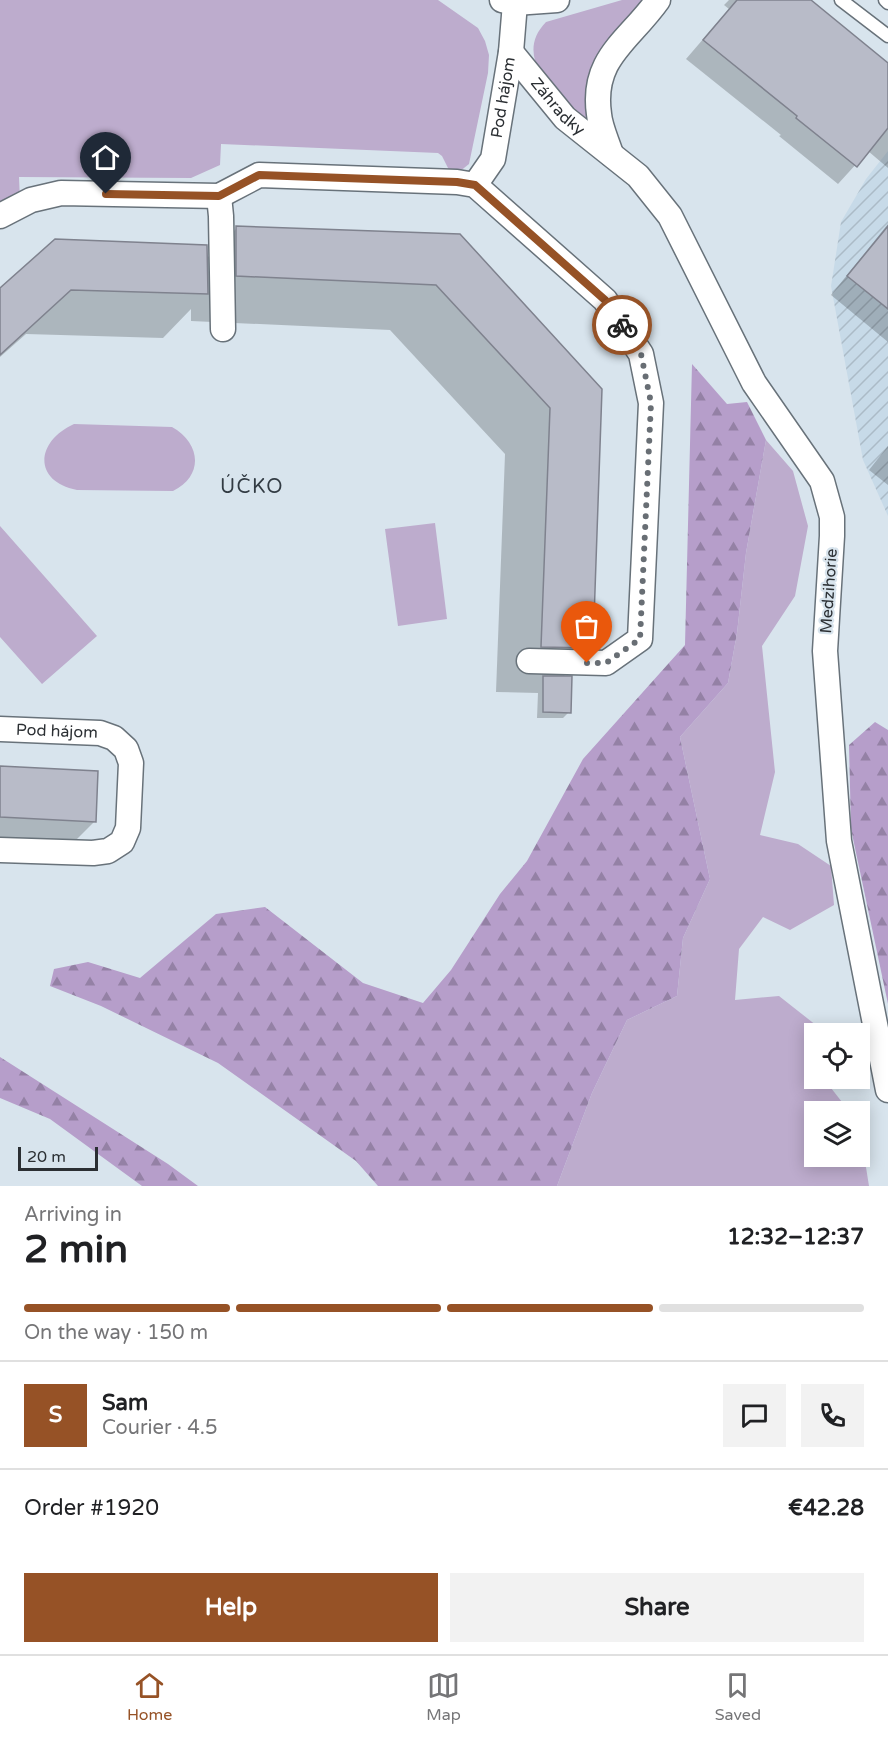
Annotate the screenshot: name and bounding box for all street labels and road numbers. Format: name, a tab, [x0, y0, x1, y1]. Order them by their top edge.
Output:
street label: Pod hájom	[487, 55, 520, 139]
street label: Záhradky	[526, 74, 589, 140]
street label: Medzihorie	[816, 548, 842, 634]
street label: Pod hájom	[16, 720, 98, 743]

